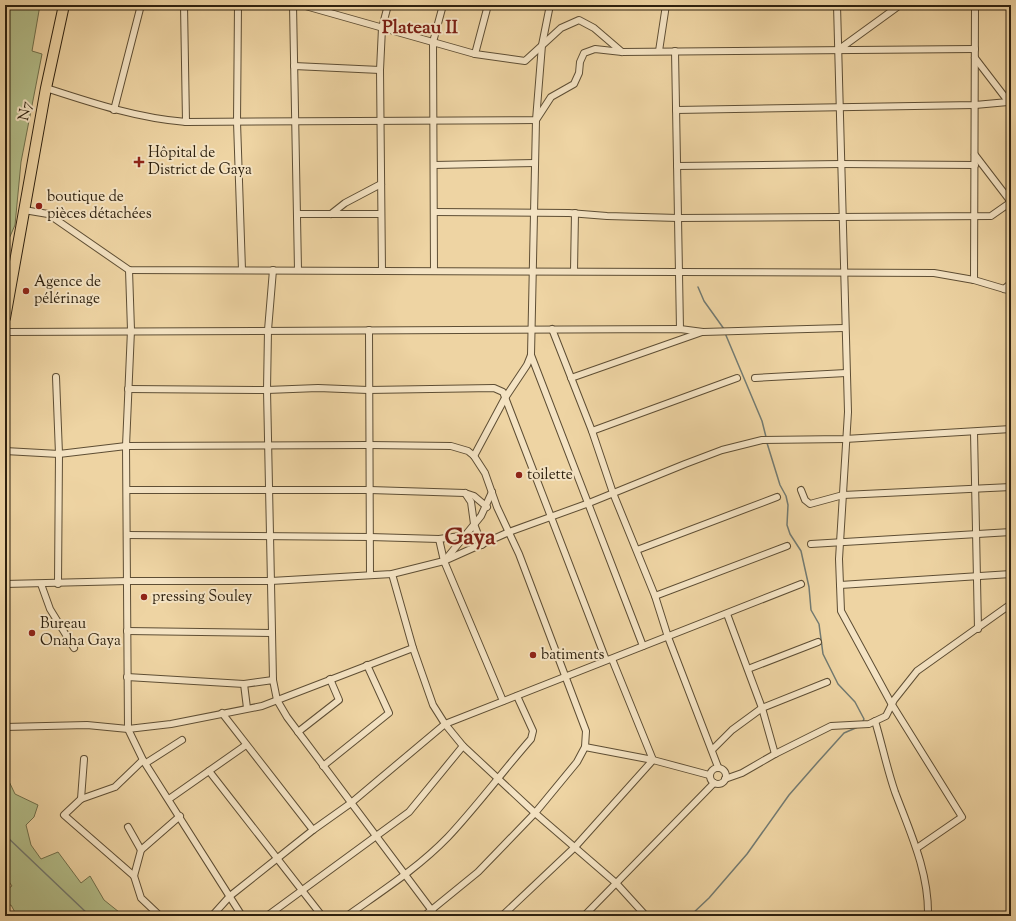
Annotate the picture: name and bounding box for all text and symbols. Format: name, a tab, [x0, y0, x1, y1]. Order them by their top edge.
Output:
district label: Plateau II	[382, 15, 459, 42]
street label: N7	[14, 99, 38, 122]
place label: Hôpital de District de Gaya	[148, 143, 252, 181]
marker: Hôpital de District de Gaya	[133, 156, 145, 168]
place label: boutique de pièces détachées	[47, 187, 152, 225]
marker: boutique de pièces détachées	[34, 201, 44, 211]
place label: Agence de pélérinage	[34, 272, 101, 310]
marker: Agence de pélérinage	[21, 286, 31, 296]
place label: toilette	[527, 465, 573, 486]
marker: toilette	[514, 470, 524, 480]
district label: Gaya	[444, 522, 496, 555]
place label: pressing Souley	[152, 587, 253, 608]
marker: pressing Souley	[139, 592, 149, 602]
place label: Bureau Onaha Gaya	[40, 614, 121, 652]
marker: Bureau Onaha Gaya	[27, 628, 37, 638]
place label: batiments	[541, 645, 604, 666]
marker: batiments	[528, 650, 538, 660]

